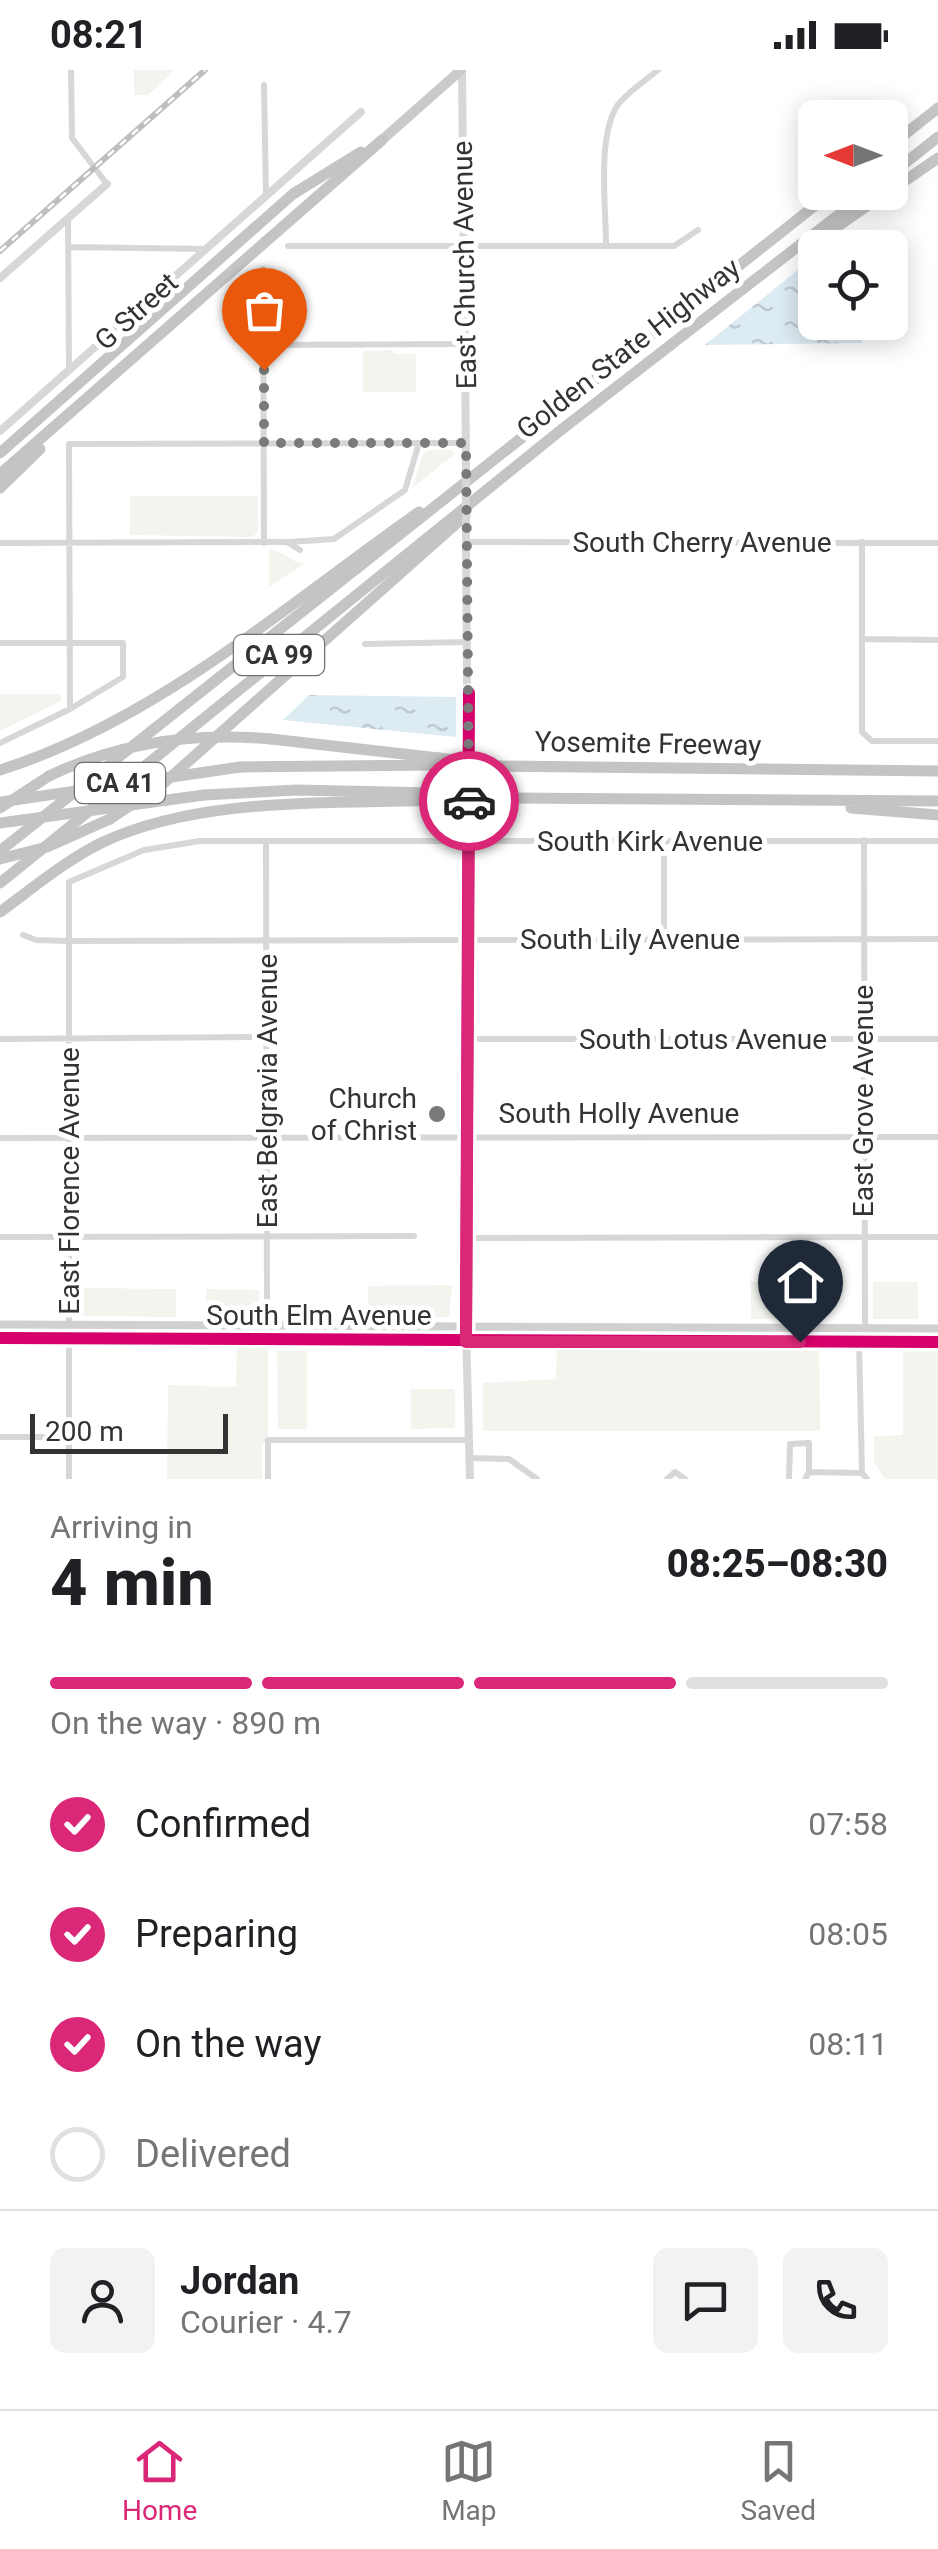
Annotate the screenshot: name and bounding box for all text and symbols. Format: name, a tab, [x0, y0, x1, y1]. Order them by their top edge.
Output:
text: 08:21	[50, 13, 148, 57]
north arrow	[798, 100, 908, 210]
map controls	[798, 100, 908, 340]
street label: East Church Avenue	[446, 140, 483, 390]
button: locate	[798, 230, 908, 340]
street label: Golden State Highway	[510, 251, 746, 446]
street label: G Street	[88, 266, 184, 357]
pin	[222, 268, 307, 371]
icon: bag	[237, 283, 292, 338]
street label: South Cherry Avenue	[572, 526, 832, 559]
road number: CA 99	[234, 635, 324, 675]
street label: Yosemite Freeway	[534, 725, 762, 762]
courier	[419, 751, 519, 851]
road number: CA 41	[75, 763, 165, 803]
icon: car	[442, 774, 497, 829]
street label: South Kirk Avenue	[537, 825, 763, 858]
street label: South Lily Avenue	[520, 923, 740, 956]
street label: East Belgravia Avenue	[251, 954, 284, 1228]
street label: East Grove Avenue	[847, 985, 880, 1217]
street label: South Lotus Avenue	[579, 1023, 827, 1056]
street label: East Florence Avenue	[53, 1047, 86, 1315]
place label: Church of Christ	[311, 1082, 417, 1147]
street label: South Holly Avenue	[499, 1097, 739, 1130]
marker: Church of Christ	[426, 1103, 448, 1125]
pin	[758, 1240, 843, 1343]
icon: home	[773, 1255, 828, 1310]
street label: South Elm Avenue	[206, 1299, 432, 1332]
scale bar	[30, 1409, 228, 1454]
text: 200 m	[45, 1415, 124, 1448]
text: Arriving in	[50, 1508, 193, 1546]
text: 08:25–08:30	[667, 1542, 888, 1586]
text: 4 min	[50, 1545, 214, 1621]
text: On the way · 890 m	[50, 1704, 321, 1742]
icon: check	[50, 1797, 105, 1852]
text: Confirmed	[135, 1802, 311, 1846]
text: 07:58	[808, 1805, 888, 1843]
icon: check	[50, 1907, 105, 1962]
text: Preparing	[135, 1912, 298, 1956]
text: 08:05	[808, 1915, 888, 1953]
icon: check	[50, 2017, 105, 2072]
text: On the way	[135, 2022, 321, 2066]
text: 08:11	[808, 2025, 888, 2063]
text: Delivered	[135, 2132, 291, 2176]
button: person	[50, 2248, 155, 2353]
button: chat	[653, 2248, 758, 2353]
button: phone	[783, 2248, 888, 2353]
text: Jordan	[180, 2259, 299, 2303]
text: Courier · 4.7	[180, 2303, 352, 2341]
tab: Home	[122, 2434, 197, 2527]
tab: Map	[441, 2434, 497, 2527]
tab: Saved	[740, 2434, 816, 2527]

